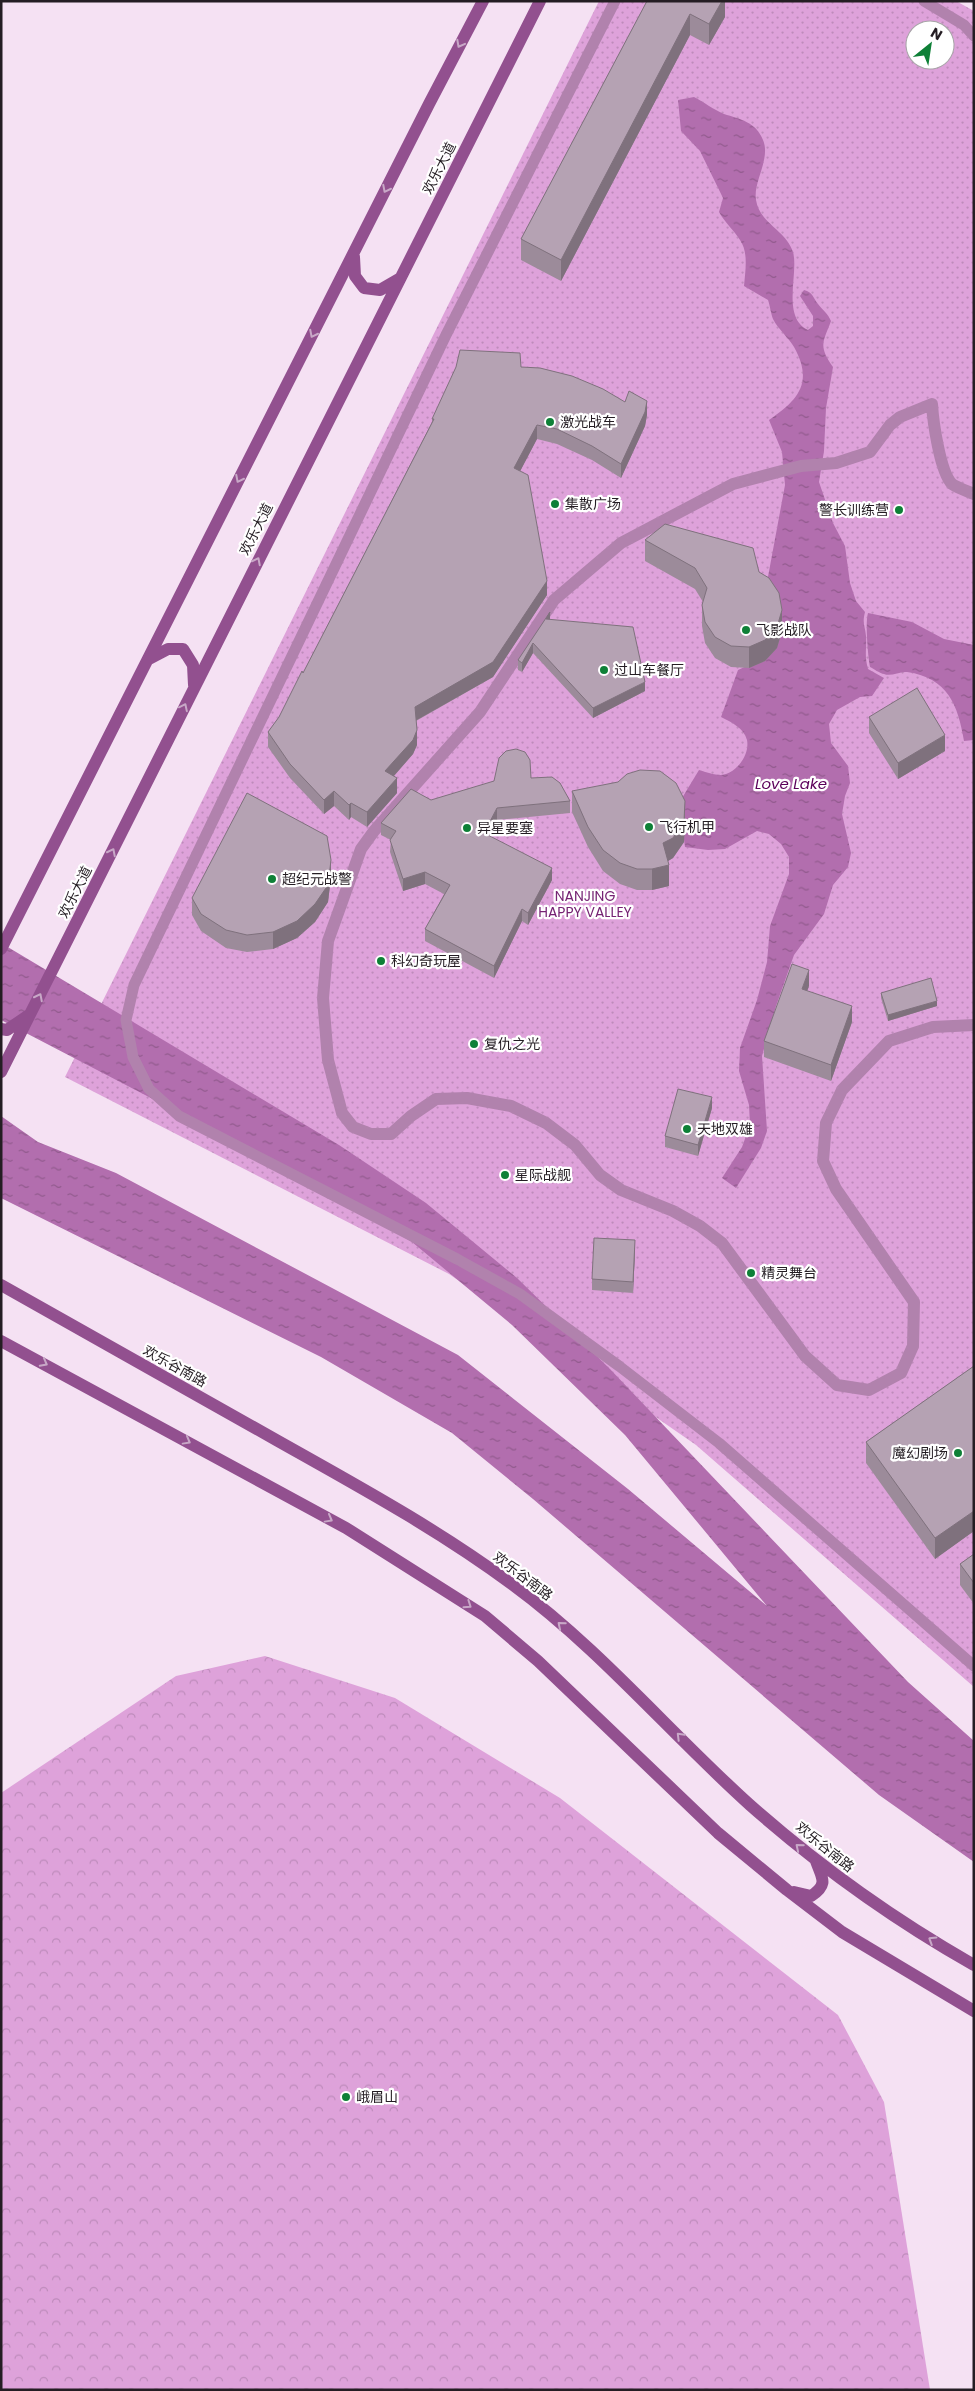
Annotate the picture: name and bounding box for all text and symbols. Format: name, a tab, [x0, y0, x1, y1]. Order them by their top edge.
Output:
north arrow	[905, 20, 955, 70]
text: N	[927, 22, 946, 45]
one-way arrow	[456, 39, 466, 48]
street label: 欢乐大道	[417, 139, 461, 197]
one-way arrow	[382, 184, 392, 193]
one-way arrow	[309, 329, 319, 338]
place label: 激光战车	[560, 412, 616, 432]
marker: 激光战车	[544, 416, 556, 428]
one-way arrow	[235, 473, 245, 482]
place label: 集散广场	[565, 494, 621, 514]
marker: 集散广场	[549, 498, 561, 510]
street label: 欢乐大道	[234, 500, 278, 558]
place label: 警长训练营	[819, 500, 889, 520]
marker: 警长训练营	[893, 504, 905, 516]
one-way arrow	[251, 558, 261, 567]
place label: 飞影战队	[756, 620, 812, 640]
marker: 飞影战队	[740, 624, 752, 636]
place label: 过山车餐厅	[614, 660, 684, 680]
marker: 过山车餐厅	[598, 664, 610, 676]
one-way arrow	[178, 703, 188, 712]
water label: Love Lake	[755, 773, 827, 794]
place label: 飞行机甲	[659, 817, 715, 837]
place label: 异星要塞	[477, 818, 533, 838]
marker: 飞行机甲	[643, 821, 655, 833]
marker: 异星要塞	[461, 822, 473, 834]
one-way arrow	[106, 848, 116, 857]
street label: 欢乐大道	[53, 863, 97, 921]
place label: 超纪元战警	[282, 869, 352, 889]
marker: 超纪元战警	[266, 873, 278, 885]
park label: NANJING HAPPY VALLEY	[538, 886, 632, 922]
place label: 科幻奇玩屋	[391, 951, 461, 971]
marker: 科幻奇玩屋	[375, 955, 387, 967]
one-way arrow	[33, 994, 43, 1003]
place label: 复仇之光	[484, 1034, 540, 1054]
marker: 复仇之光	[468, 1038, 480, 1050]
place label: 天地双雄	[697, 1119, 753, 1139]
marker: 天地双雄	[681, 1123, 693, 1135]
place label: 星际战舰	[515, 1165, 571, 1185]
marker: 星际战舰	[499, 1169, 511, 1181]
place label: 精灵舞台	[761, 1263, 817, 1283]
marker: 精灵舞台	[745, 1267, 757, 1279]
street label: 欢乐谷南路	[140, 1340, 210, 1392]
one-way arrow	[39, 1357, 48, 1367]
one-way arrow	[182, 1435, 191, 1445]
place label: 魔幻剧场	[892, 1443, 948, 1463]
marker: 魔幻剧场	[952, 1447, 964, 1459]
one-way arrow	[324, 1513, 333, 1523]
street label: 欢乐谷南路	[489, 1547, 557, 1605]
one-way arrow	[462, 1598, 471, 1608]
one-way arrow	[558, 1622, 567, 1631]
one-way arrow	[677, 1733, 686, 1742]
street label: 欢乐谷南路	[792, 1817, 858, 1877]
one-way arrow	[796, 1843, 805, 1852]
one-way arrow	[928, 1937, 937, 1946]
place label: 峨眉山	[356, 2087, 398, 2107]
marker: 峨眉山	[340, 2091, 352, 2103]

